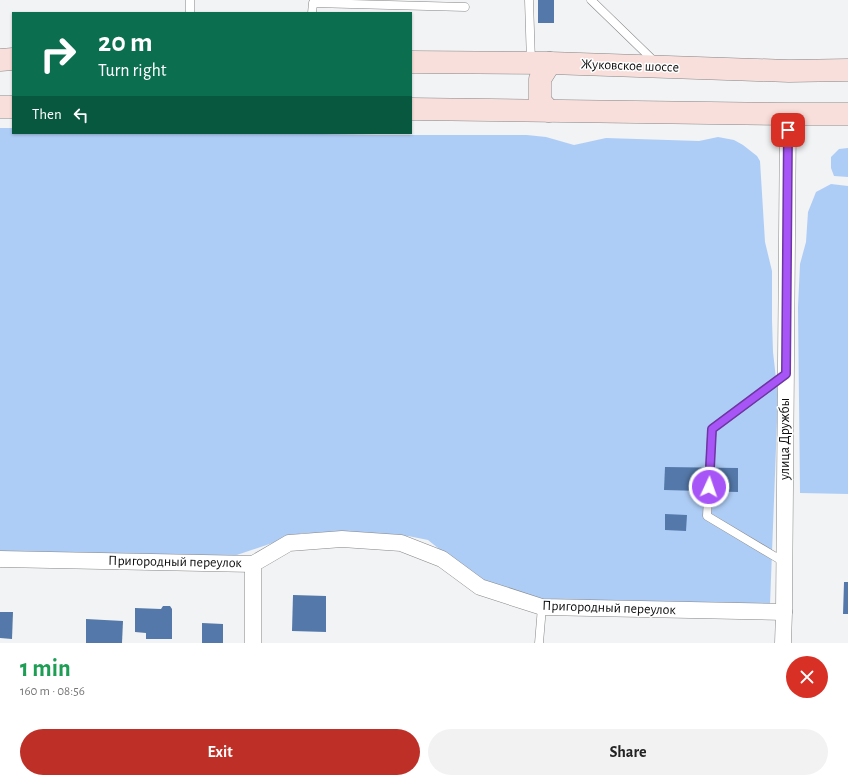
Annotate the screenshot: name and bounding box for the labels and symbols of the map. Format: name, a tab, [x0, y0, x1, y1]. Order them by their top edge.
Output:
street label: Жуковское шоссе	[581, 57, 679, 75]
pin	[771, 113, 805, 147]
street label: улица Дружбы	[778, 398, 792, 481]
position arrow	[688, 466, 730, 508]
street label: Пригородный переулок	[108, 554, 243, 570]
street label: Пригородный переулок	[542, 599, 677, 617]

